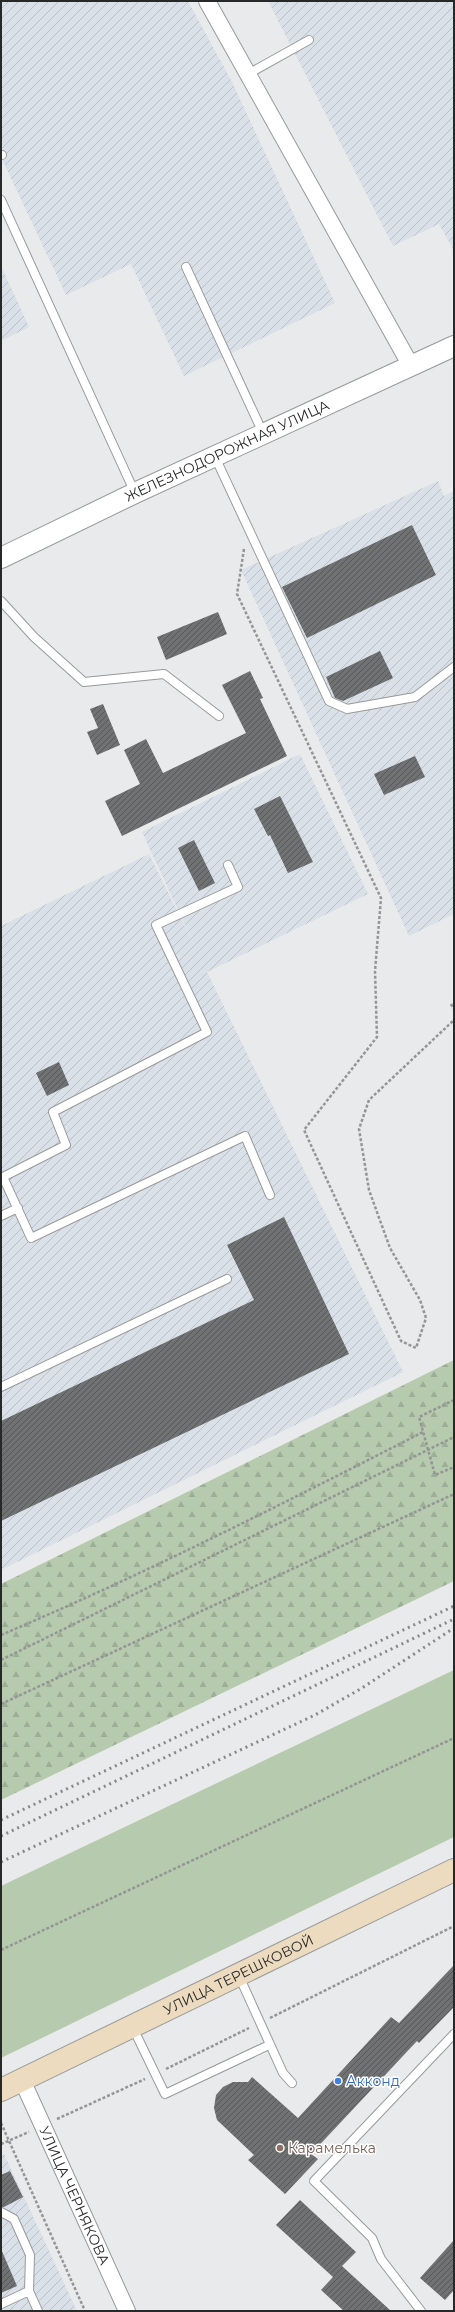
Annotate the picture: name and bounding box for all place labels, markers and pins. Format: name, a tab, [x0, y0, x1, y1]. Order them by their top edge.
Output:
place label: Акконд	[346, 2072, 400, 2090]
marker: Акконд	[333, 2076, 343, 2086]
place label: Карамелька	[288, 2139, 376, 2157]
marker: Карамелька	[275, 2143, 285, 2153]

